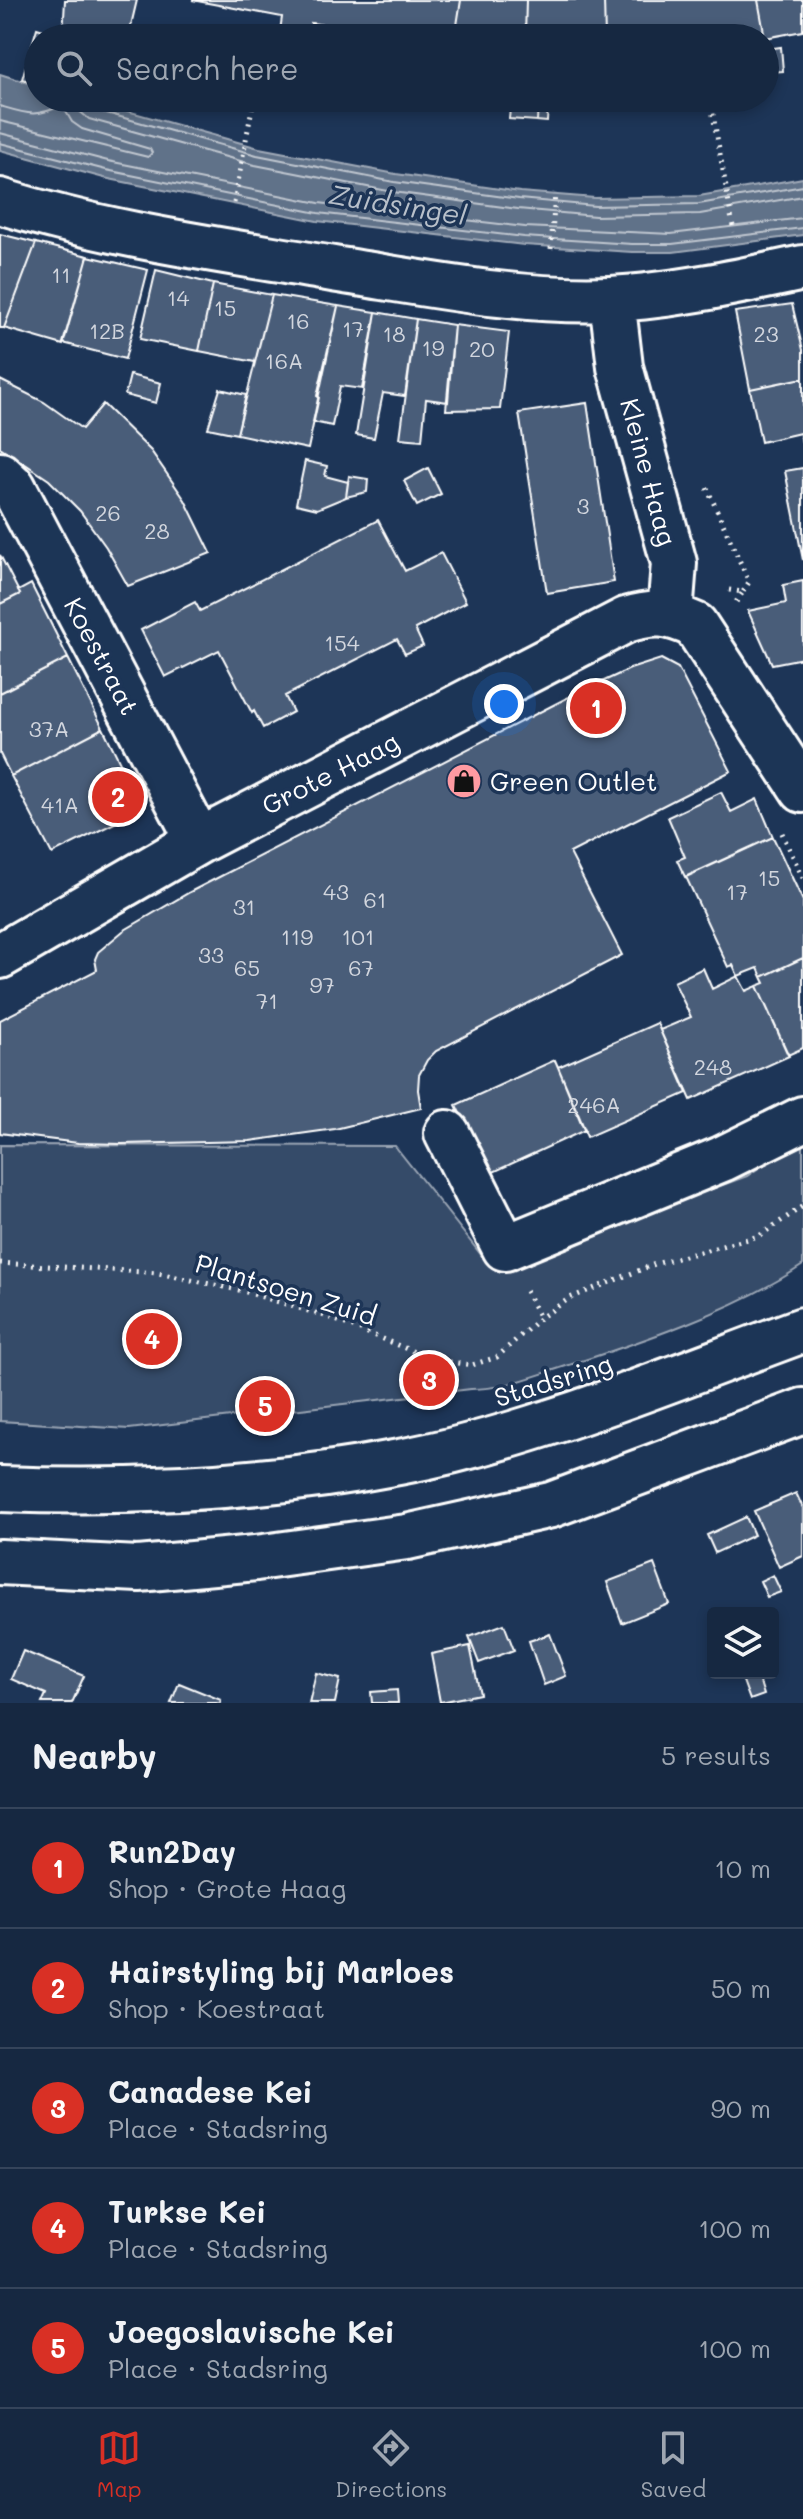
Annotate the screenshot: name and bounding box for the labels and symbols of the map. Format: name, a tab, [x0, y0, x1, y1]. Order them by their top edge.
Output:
water label: Zuidsingel	[327, 175, 469, 233]
house number: 11	[51, 260, 71, 289]
house number: 14	[167, 283, 189, 312]
house number: 15	[214, 293, 236, 322]
house number: 16	[286, 306, 310, 335]
house number: 17	[342, 314, 364, 343]
house number: 12B	[89, 316, 125, 345]
house number: 18	[382, 319, 406, 348]
house number: 23	[753, 319, 779, 348]
house number: 19	[422, 333, 444, 362]
house number: 20	[469, 334, 495, 363]
house number: 16A	[265, 346, 303, 375]
street label: Kleine Haag	[613, 395, 685, 549]
house number: 3	[577, 491, 590, 520]
house number: 26	[95, 498, 121, 527]
house number: 28	[144, 516, 170, 545]
street label: Koestraat	[57, 591, 147, 721]
house number: 154	[324, 628, 360, 657]
pin: 1	[570, 678, 622, 738]
your location	[484, 684, 524, 724]
house number: 37A	[29, 714, 69, 743]
street label: Grote Haag	[256, 724, 404, 822]
shop icon: Green Outlet	[445, 762, 483, 800]
place label: Green Outlet	[490, 764, 658, 798]
pin: 2	[92, 767, 144, 827]
house number: 41A	[41, 790, 79, 819]
house number: 15	[758, 863, 780, 892]
house number: 43	[323, 877, 349, 906]
house number: 17	[726, 877, 748, 906]
house number: 61	[363, 885, 387, 914]
house number: 31	[233, 892, 255, 921]
house number: 119	[281, 922, 313, 951]
house number: 101	[341, 922, 375, 951]
house number: 33	[198, 940, 224, 969]
house number: 65	[234, 953, 260, 982]
house number: 67	[348, 953, 374, 982]
house number: 97	[309, 970, 335, 999]
house number: 71	[256, 986, 278, 1015]
house number: 248	[694, 1052, 732, 1081]
house number: 246A	[567, 1090, 621, 1119]
street label: Plantsoen Zuid	[191, 1245, 381, 1333]
pin: 4	[126, 1309, 178, 1369]
street label: Stadsring	[490, 1346, 616, 1414]
pin: 3	[403, 1350, 455, 1410]
pin: 5	[239, 1376, 291, 1436]

